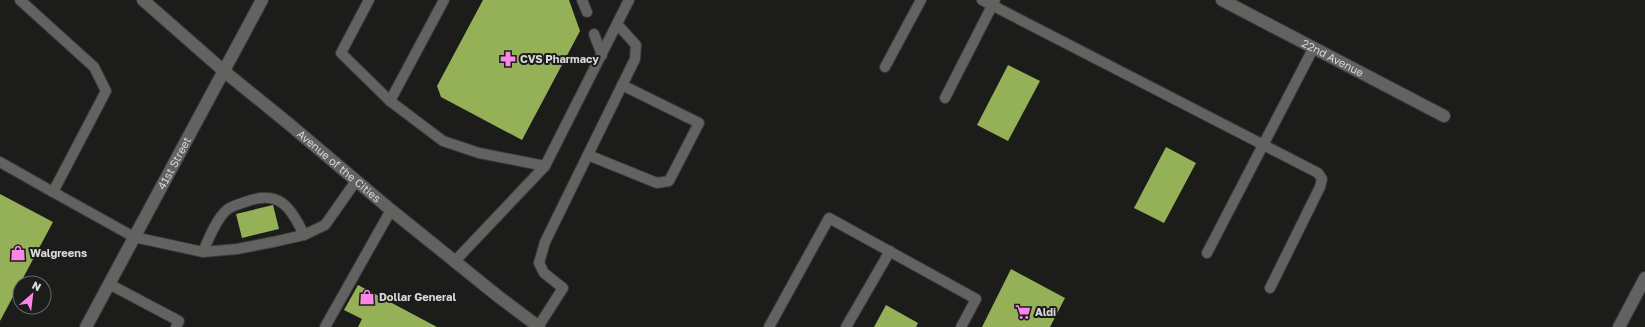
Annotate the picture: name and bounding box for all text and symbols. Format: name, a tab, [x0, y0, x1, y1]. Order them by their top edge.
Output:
street label: 22nd Avenue	[1300, 36, 1366, 79]
pharmacy icon: CVS Pharmacy	[499, 50, 517, 68]
place label: CVS Pharmacy	[520, 52, 599, 65]
street label: Avenue of the Cities	[295, 127, 384, 205]
street label: 41st Street	[154, 135, 193, 191]
shop icon: Walgreens	[9, 244, 27, 262]
place label: Walgreens	[30, 246, 87, 259]
north arrow	[12, 275, 52, 315]
text: N	[30, 278, 44, 293]
shop icon: Dollar General	[358, 288, 376, 306]
place label: Dollar General	[379, 290, 456, 303]
supermarket icon: Aldi	[1014, 303, 1032, 321]
place label: Aldi	[1035, 305, 1056, 318]

